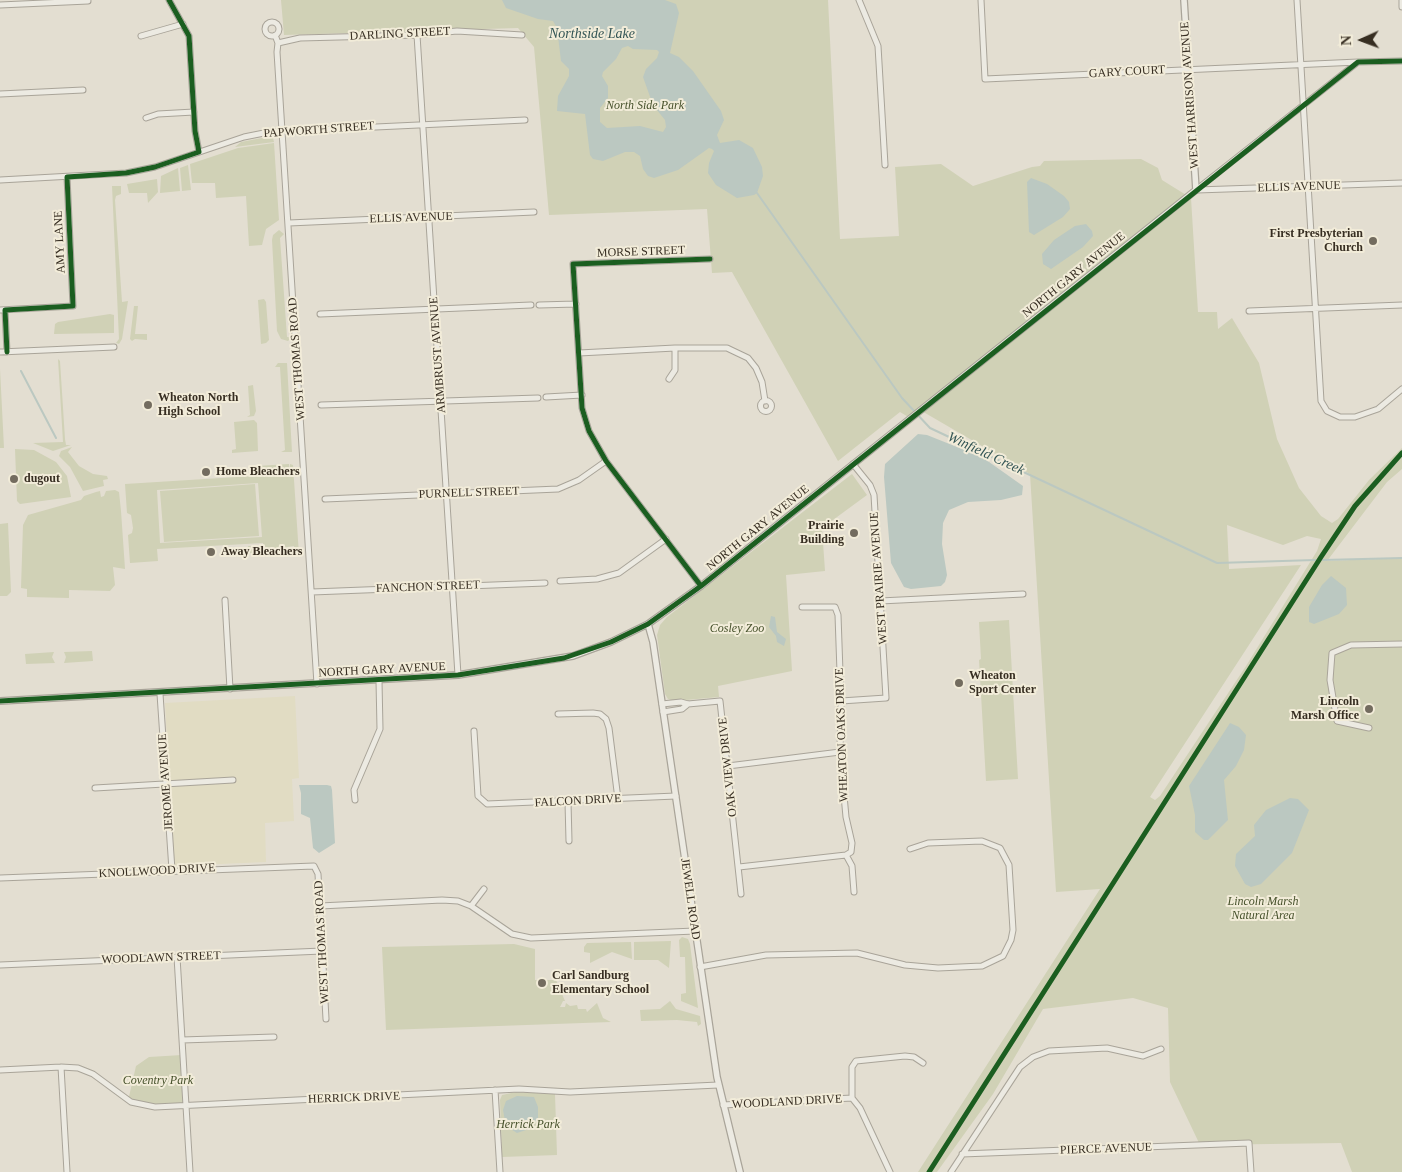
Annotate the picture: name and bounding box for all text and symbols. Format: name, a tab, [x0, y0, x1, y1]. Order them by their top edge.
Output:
north arrow	[1337, 15, 1387, 65]
street label: WEST HARRISON AVENUE	[1178, 21, 1202, 169]
street label: DARLING STREET	[349, 24, 451, 44]
water label: Northside Lake	[549, 26, 635, 42]
text: N	[1339, 35, 1354, 46]
street label: GARY COURT	[1089, 63, 1165, 81]
park label: North Side Park	[606, 99, 684, 113]
street label: PAPWORTH STREET	[263, 119, 375, 141]
street label: ELLIS AVENUE	[1257, 178, 1341, 196]
street label: ELLIS AVENUE	[369, 209, 453, 227]
street label: AMY LANE	[51, 210, 69, 274]
place label: First Presbyterian Church	[1270, 227, 1363, 255]
street label: NORTH GARY AVENUE	[1020, 229, 1128, 321]
marker: First Presbyterian Church	[1367, 235, 1379, 247]
street label: MORSE STREET	[597, 243, 685, 261]
street label: ARMBRUST AVENUE	[427, 296, 449, 414]
street label: WEST THOMAS ROAD	[286, 297, 308, 421]
place label: Wheaton North High School	[158, 391, 238, 419]
marker: Wheaton North High School	[142, 399, 154, 411]
water label: Winfield Creek	[945, 429, 1027, 479]
place label: Home Bleachers	[216, 465, 300, 479]
marker: Home Bleachers	[200, 466, 212, 478]
place label: dugout	[24, 472, 60, 486]
marker: dugout	[8, 473, 20, 485]
street label: NORTH GARY AVENUE	[704, 482, 812, 574]
street label: PURNELL STREET	[418, 484, 520, 502]
street label: WEST PRAIRIE AVENUE	[867, 511, 891, 645]
place label: Prairie Building	[800, 519, 844, 547]
marker: Prairie Building	[848, 527, 860, 539]
place label: Away Bleachers	[221, 545, 302, 559]
marker: Away Bleachers	[205, 546, 217, 558]
street label: FANCHON STREET	[376, 578, 480, 596]
park label: Cosley Zoo	[710, 622, 764, 636]
street label: NORTH GARY AVENUE	[318, 659, 446, 681]
street label: WHEATON OAKS DRIVE	[832, 668, 852, 802]
place label: Wheaton Sport Center	[969, 669, 1036, 697]
marker: Wheaton Sport Center	[953, 677, 965, 689]
place label: Lincoln Marsh Office	[1291, 695, 1359, 723]
marker: Lincoln Marsh Office	[1363, 703, 1375, 715]
street label: OAK VIEW DRIVE	[716, 717, 740, 817]
street label: JEROME AVENUE	[155, 733, 177, 831]
street label: FALCON DRIVE	[534, 792, 622, 810]
street label: JEWELL ROAD	[677, 857, 703, 941]
street label: KNOLLWOOD DRIVE	[98, 861, 216, 881]
street label: WEST THOMAS ROAD	[312, 880, 332, 1004]
park label: Lincoln Marsh Natural Area	[1227, 895, 1299, 923]
street label: WOODLAWN STREET	[101, 949, 221, 967]
place label: Carl Sandburg Elementary School	[552, 969, 649, 997]
marker: Carl Sandburg Elementary School	[536, 977, 548, 989]
park label: Coventry Park	[123, 1074, 193, 1088]
street label: HERRICK DRIVE	[308, 1089, 400, 1107]
street label: WOODLAND DRIVE	[732, 1092, 842, 1112]
park label: Herrick Park	[496, 1118, 560, 1132]
street label: PIERCE AVENUE	[1060, 1140, 1152, 1158]

